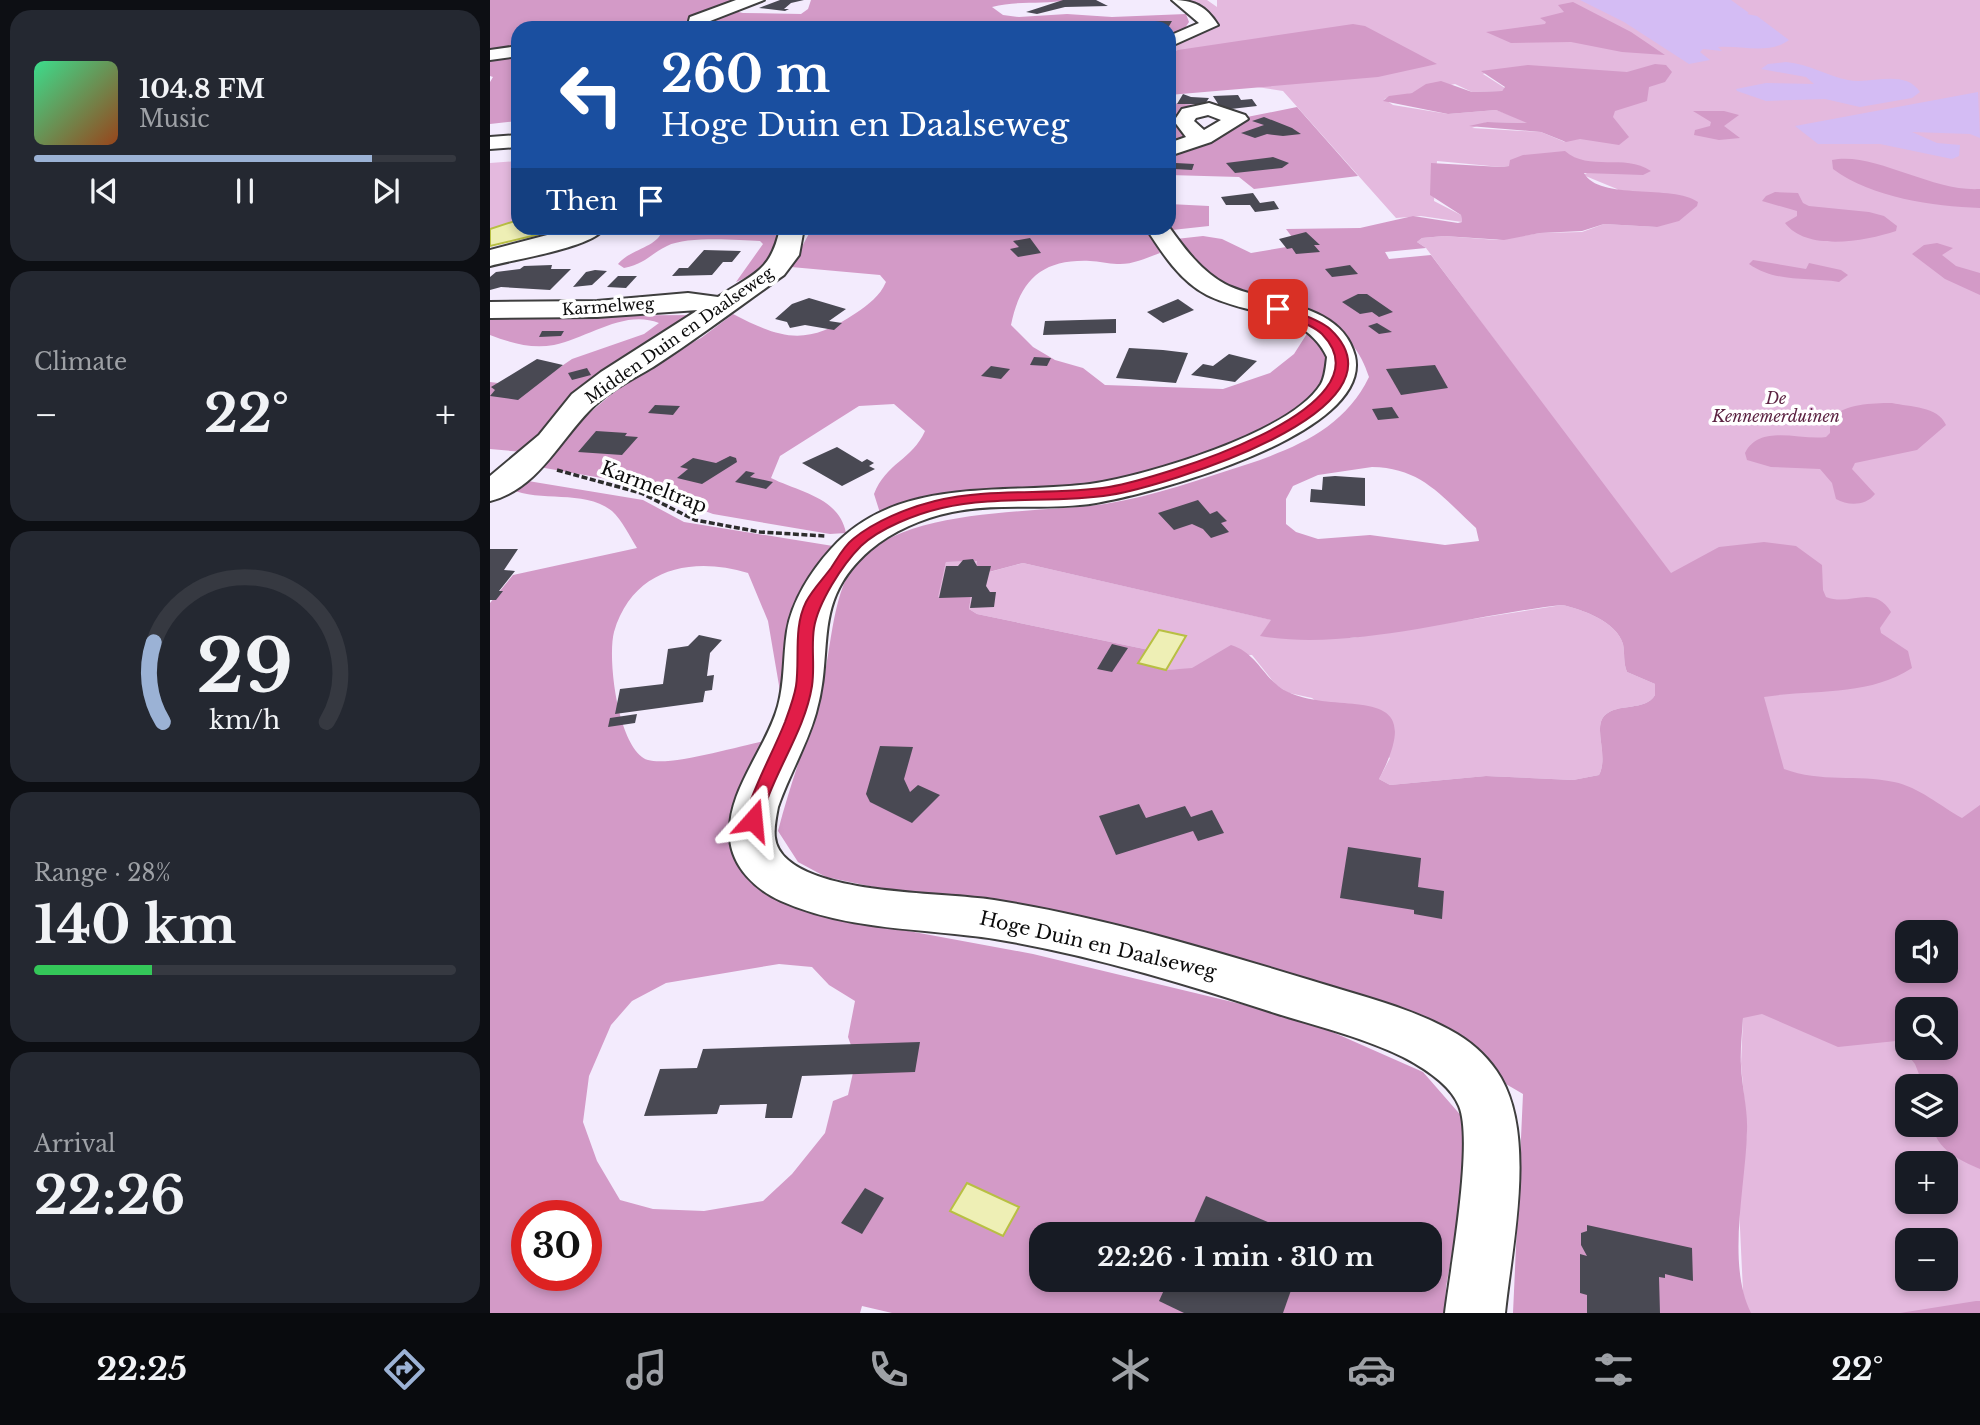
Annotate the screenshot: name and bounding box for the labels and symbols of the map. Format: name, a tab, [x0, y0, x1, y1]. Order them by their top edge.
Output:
street label: Midden Duin en Daalseweg	[581, 262, 777, 408]
pin	[1248, 279, 1308, 339]
street label: Karmelweg	[561, 293, 655, 319]
park label: De Kennemerduinen	[1711, 388, 1840, 426]
street label: Karmeltrap	[598, 456, 710, 518]
position arrow	[716, 783, 790, 857]
street label: Hoge Duin en Daalseweg	[977, 907, 1219, 984]
speed limit sign: 30	[511, 1200, 602, 1291]

